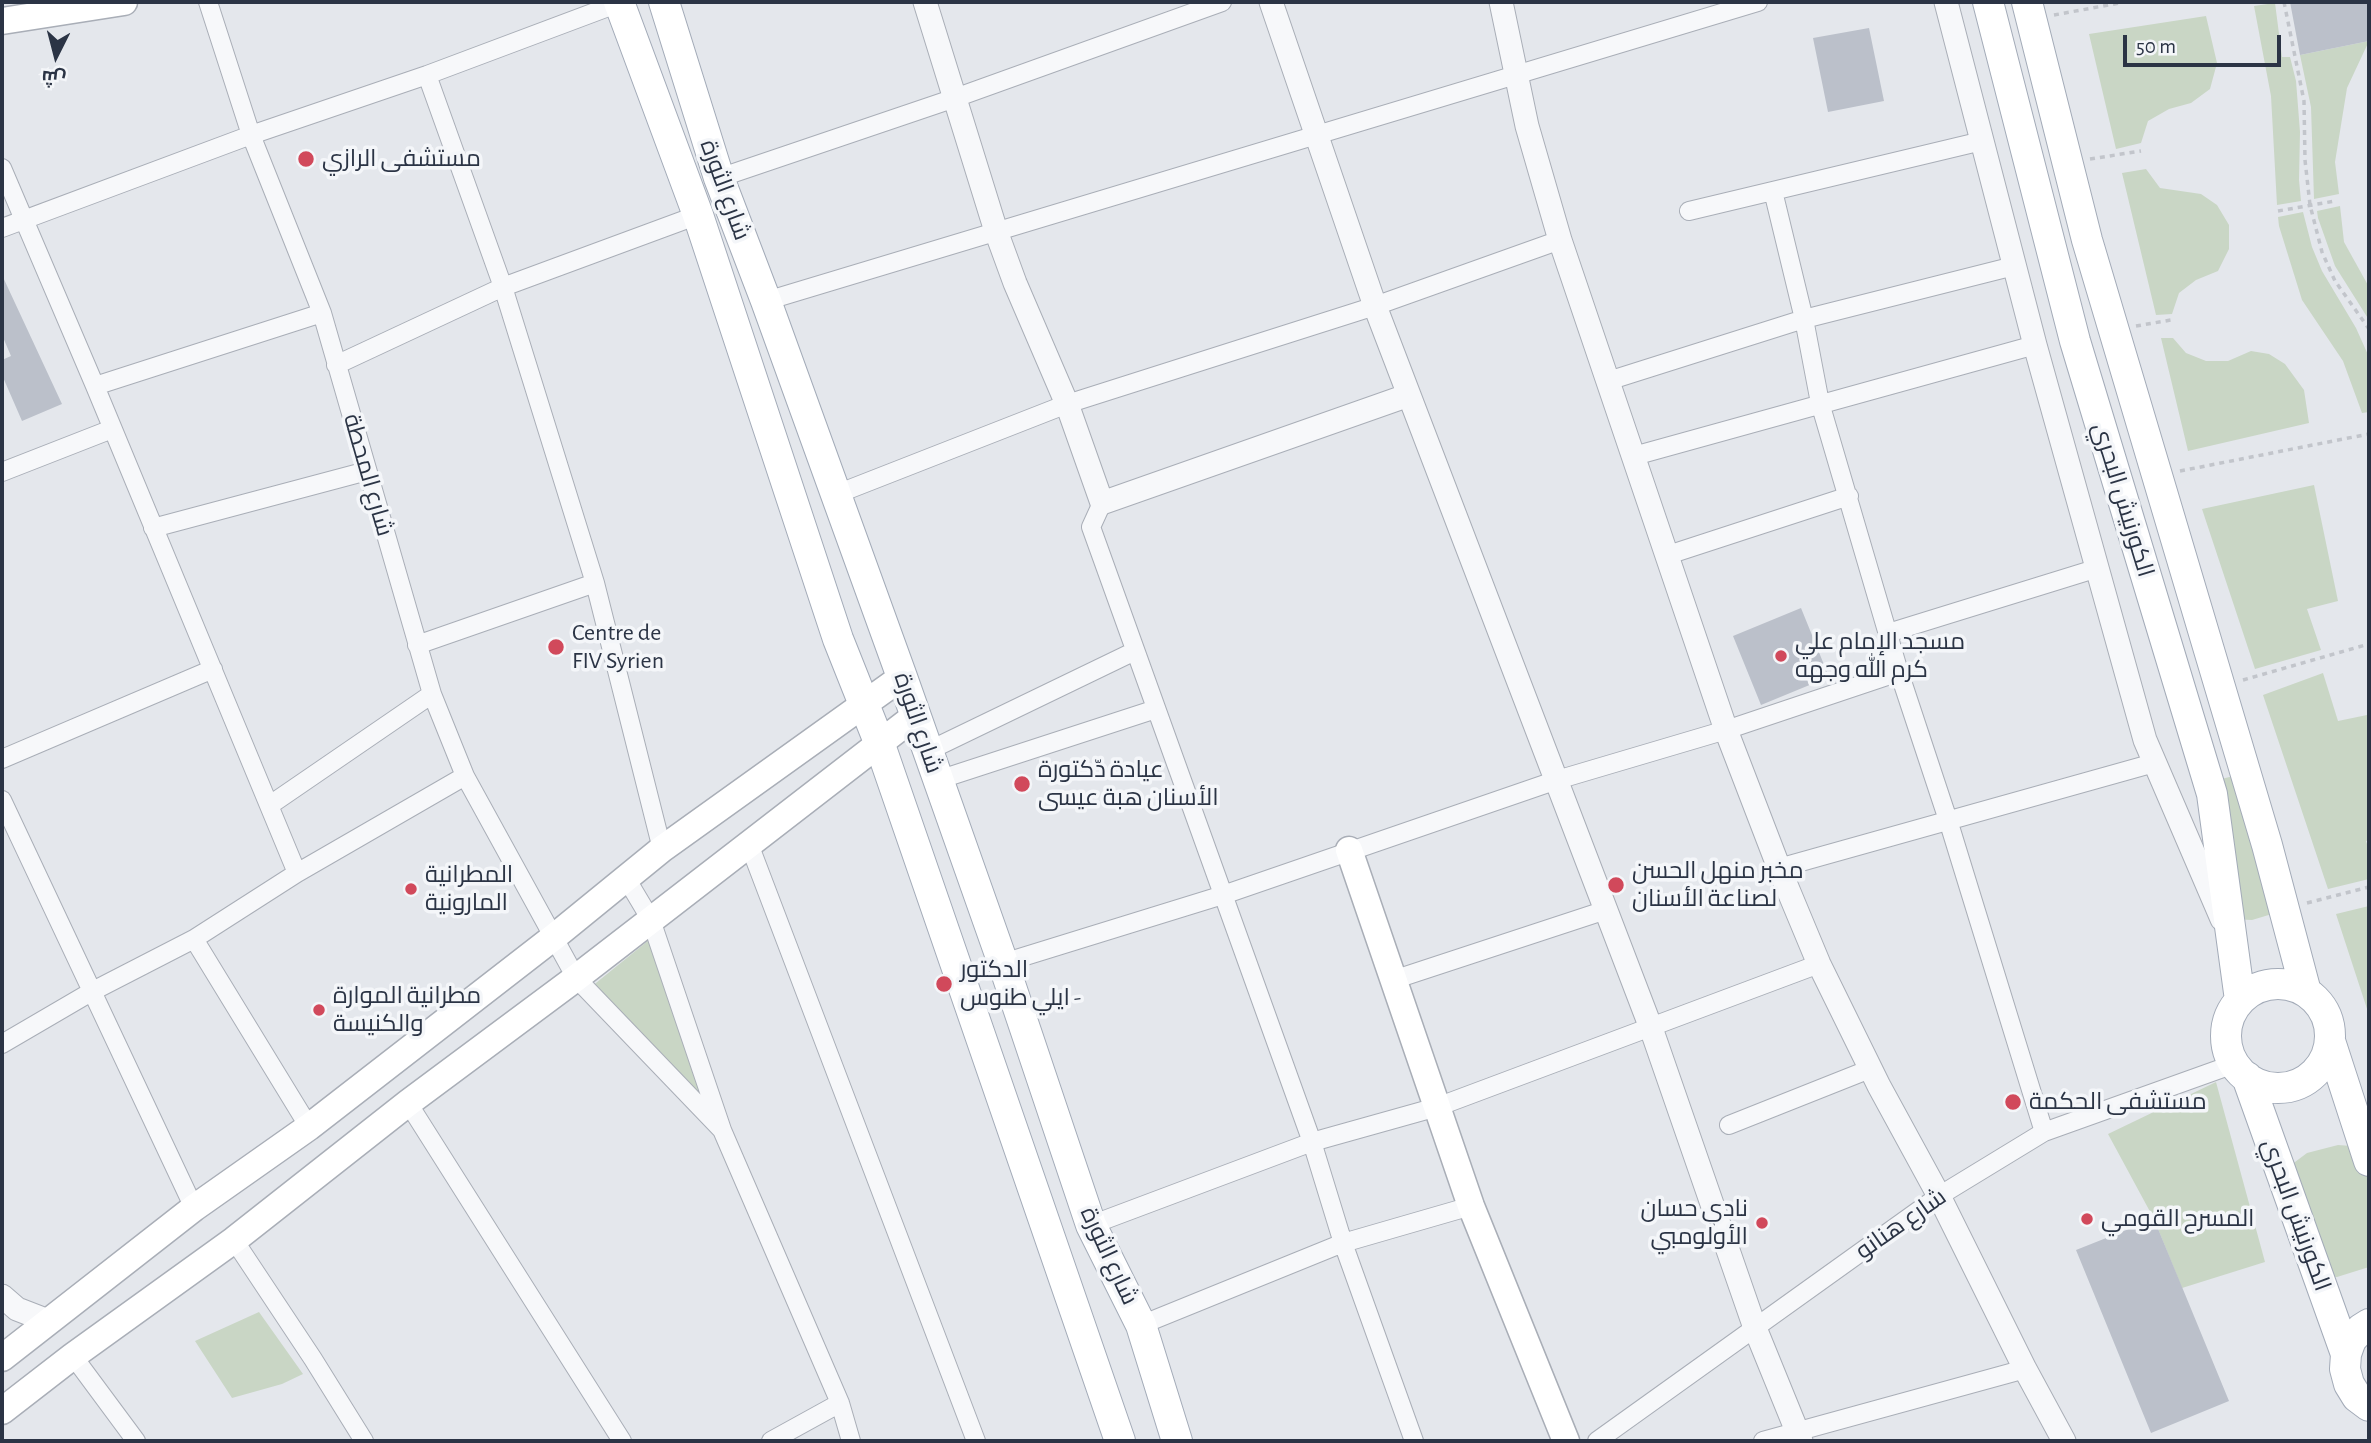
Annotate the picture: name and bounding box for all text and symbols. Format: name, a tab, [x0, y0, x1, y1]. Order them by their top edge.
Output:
north arrow	[21, 21, 91, 91]
scale bar	[2126, 21, 2284, 65]
text: 50 m	[2136, 36, 2176, 57]
text: ش	[41, 67, 67, 88]
street label: شارع الثورة	[694, 136, 756, 244]
place label: مستشفى الرازي	[322, 145, 481, 173]
marker: مستشفى الرازي	[296, 149, 316, 169]
street label: شارع المحطة	[337, 410, 399, 540]
street label: الكورنيش البحري	[2086, 419, 2160, 581]
place label: Centre de FIV Syrien	[572, 619, 664, 675]
place label: مسجد الإمام علي كرم الله وجهه	[1795, 628, 1965, 684]
marker: Centre de FIV Syrien	[546, 637, 566, 657]
marker: مسجد الإمام علي كرم الله وجهه	[1773, 648, 1789, 664]
street label: شارع الثورة	[887, 669, 949, 777]
place label: عيادة دّكتورة الأسنان هبة عيسى	[1038, 756, 1219, 812]
marker: عيادة دّكتورة الأسنان هبة عيسى	[1012, 774, 1032, 794]
place label: مخبر منهل الحسن لصناعة الأسنان	[1632, 857, 1804, 913]
place label: المطرانية المارونية	[425, 861, 513, 917]
marker: مخبر منهل الحسن لصناعة الأسنان	[1606, 875, 1626, 895]
marker: المطرانية المارونية	[403, 881, 419, 897]
place label: الدكتور ايلي طنوس -	[960, 956, 1081, 1012]
marker: الدكتور ايلي طنوس -	[934, 974, 954, 994]
place label: مطرانية الموارة والكنيسة	[333, 982, 481, 1038]
marker: مطرانية الموارة والكنيسة	[311, 1002, 327, 1018]
place label: مستشفى الحكمة	[2029, 1088, 2207, 1116]
marker: مستشفى الحكمة	[2003, 1092, 2023, 1112]
street label: الكورنيش البحري	[2255, 1135, 2337, 1295]
street label: شارع هنانو	[1850, 1182, 1952, 1266]
place label: نادي حسان الأولومبي	[1640, 1195, 1748, 1251]
street label: شارع الثورة	[1074, 1202, 1144, 1310]
place label: المسرح القومي	[2101, 1205, 2254, 1233]
marker: المسرح القومي	[2079, 1211, 2095, 1227]
marker: نادي حسان الأولومبي	[1754, 1215, 1770, 1231]

